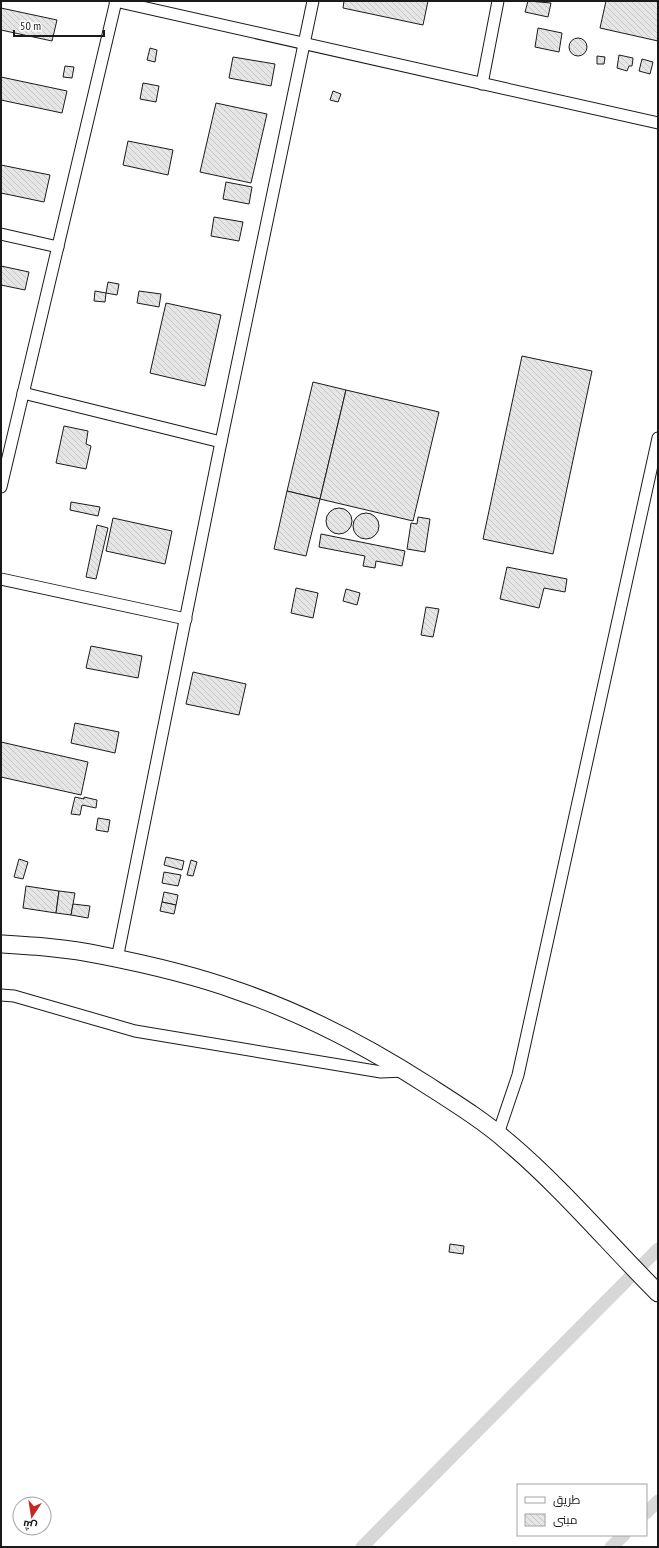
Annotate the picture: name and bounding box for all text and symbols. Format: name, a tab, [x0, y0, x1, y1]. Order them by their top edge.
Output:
scale bar	[14, 12, 104, 38]
text: 50 m	[20, 18, 41, 33]
legend	[517, 1484, 647, 1536]
text: طريق	[553, 1492, 581, 1507]
north arrow	[12, 1496, 52, 1536]
text: مبنى	[553, 1512, 578, 1527]
text: ش	[22, 1517, 38, 1534]

